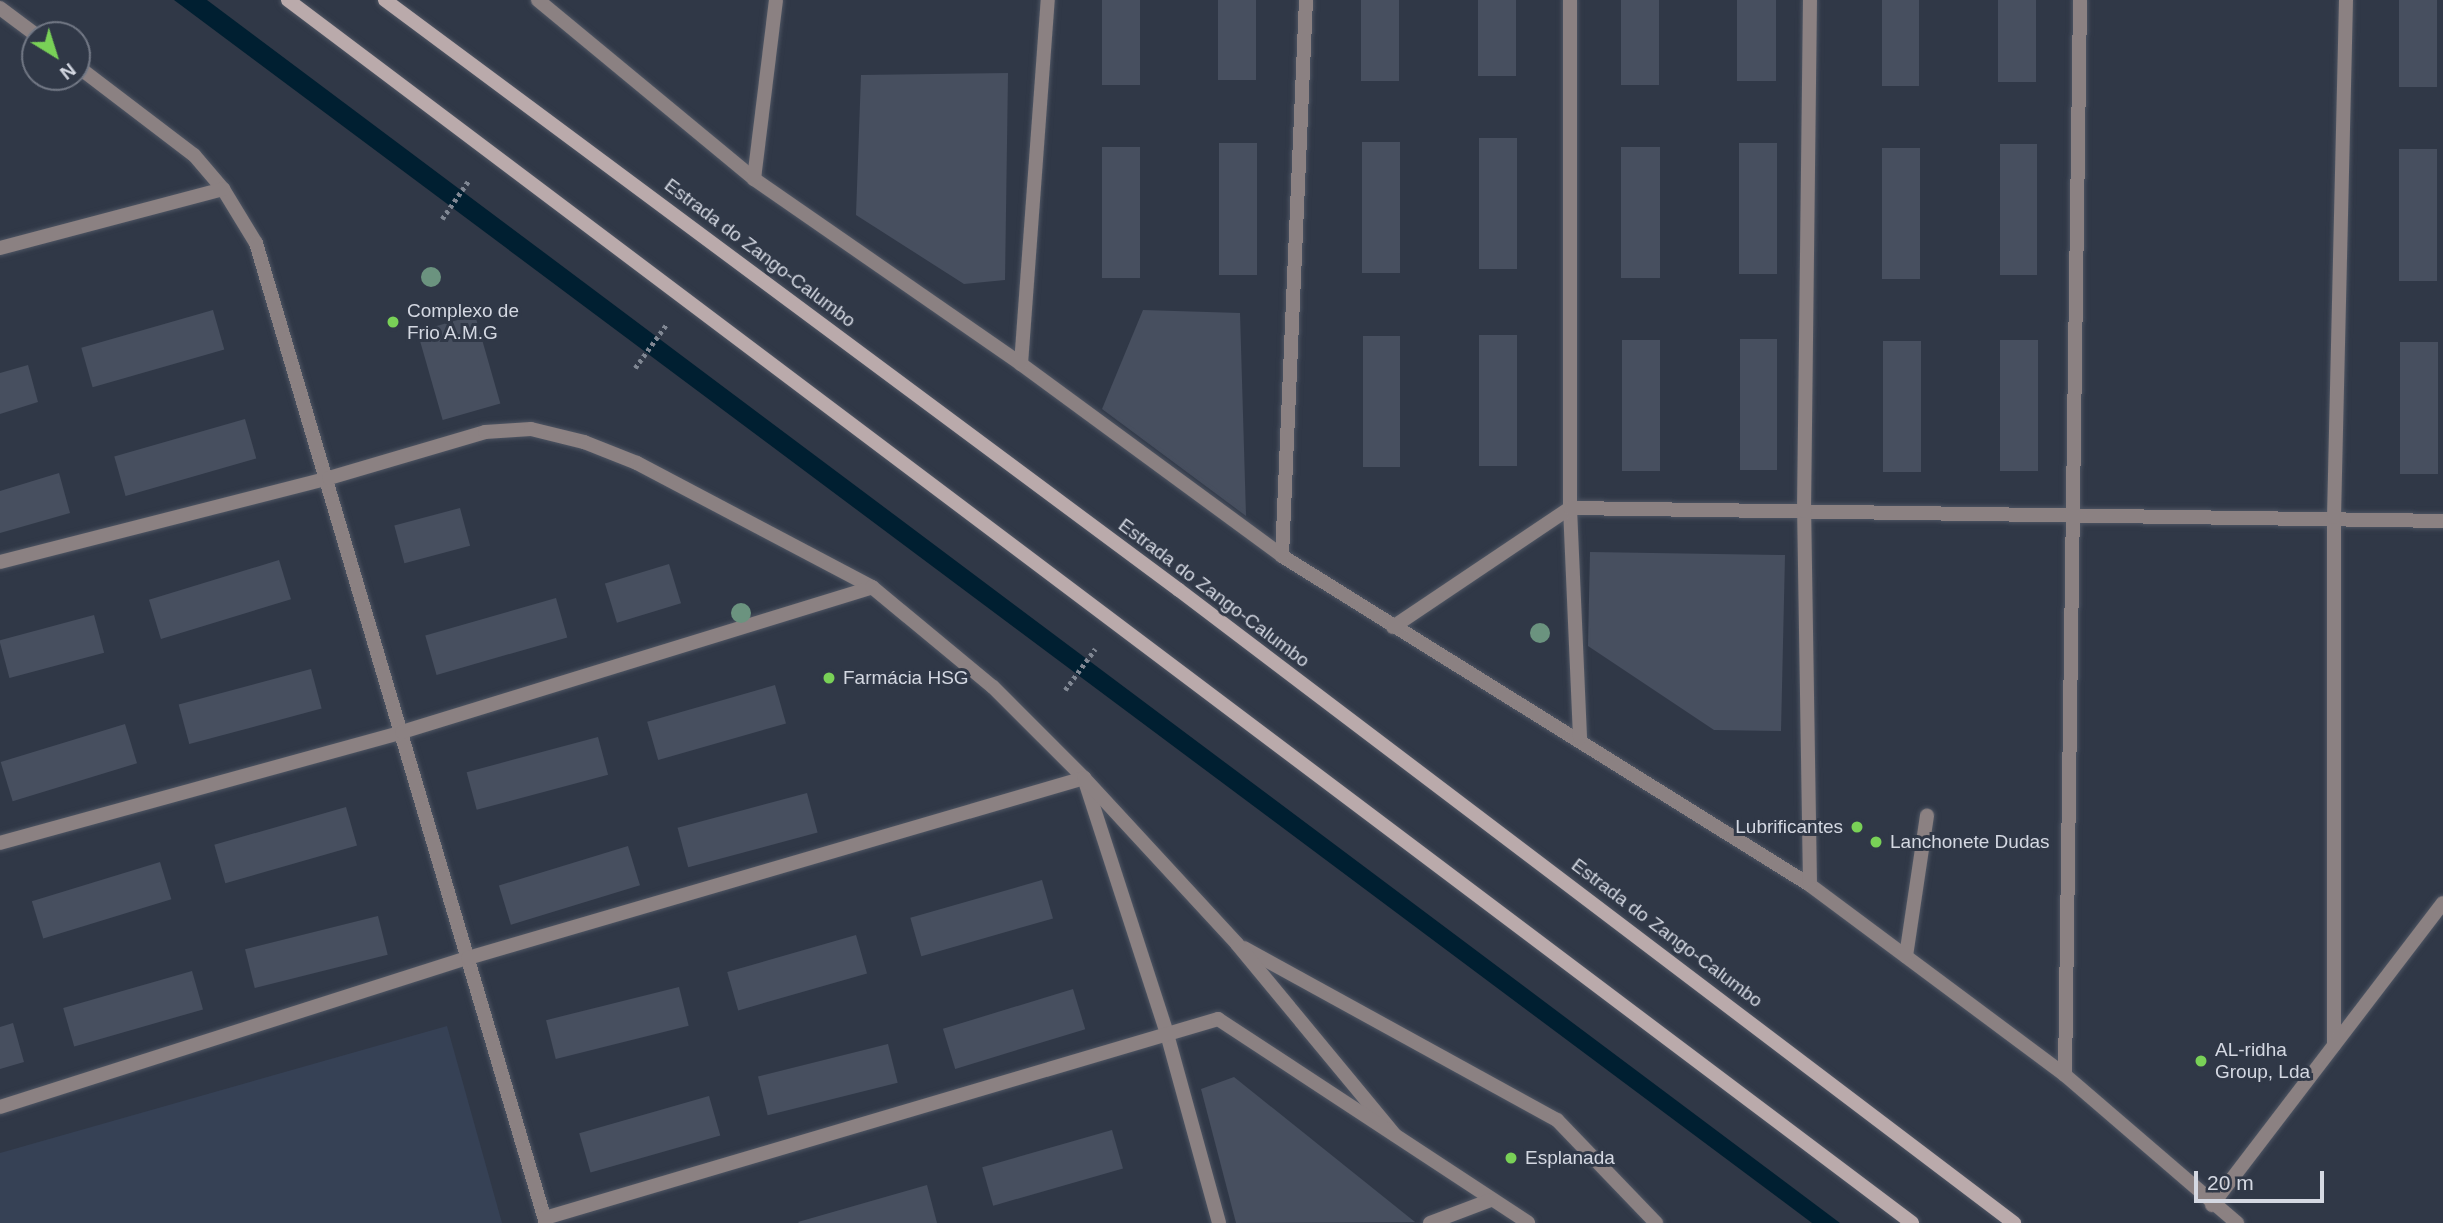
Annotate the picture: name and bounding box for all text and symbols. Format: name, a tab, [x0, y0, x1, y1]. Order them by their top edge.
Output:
north arrow	[21, 21, 91, 91]
text: N	[56, 59, 80, 84]
street label: Estrada do Zango-Calumbo	[660, 174, 860, 332]
place label: Complexo de Frio A.M.G	[407, 300, 519, 344]
marker: Complexo de Frio A.M.G	[385, 314, 401, 330]
street label: Estrada do Zango-Calumbo	[1114, 514, 1314, 672]
place label: Farmácia HSG	[843, 667, 969, 689]
marker: Farmácia HSG	[821, 670, 837, 686]
place label: Lubrificantes	[1735, 816, 1843, 838]
marker: Lubrificantes	[1849, 819, 1865, 835]
place label: Lanchonete Dudas	[1890, 831, 2050, 853]
marker: Lanchonete Dudas	[1868, 834, 1884, 850]
street label: Estrada do Zango-Calumbo	[1567, 854, 1767, 1012]
place label: AL-ridha Group, Lda	[2215, 1039, 2310, 1083]
marker: AL-ridha Group, Lda	[2193, 1053, 2209, 1069]
place label: Esplanada	[1525, 1147, 1615, 1169]
marker: Esplanada	[1503, 1150, 1519, 1166]
scale bar	[2198, 1156, 2328, 1200]
text: 20 m	[2207, 1171, 2254, 1194]

